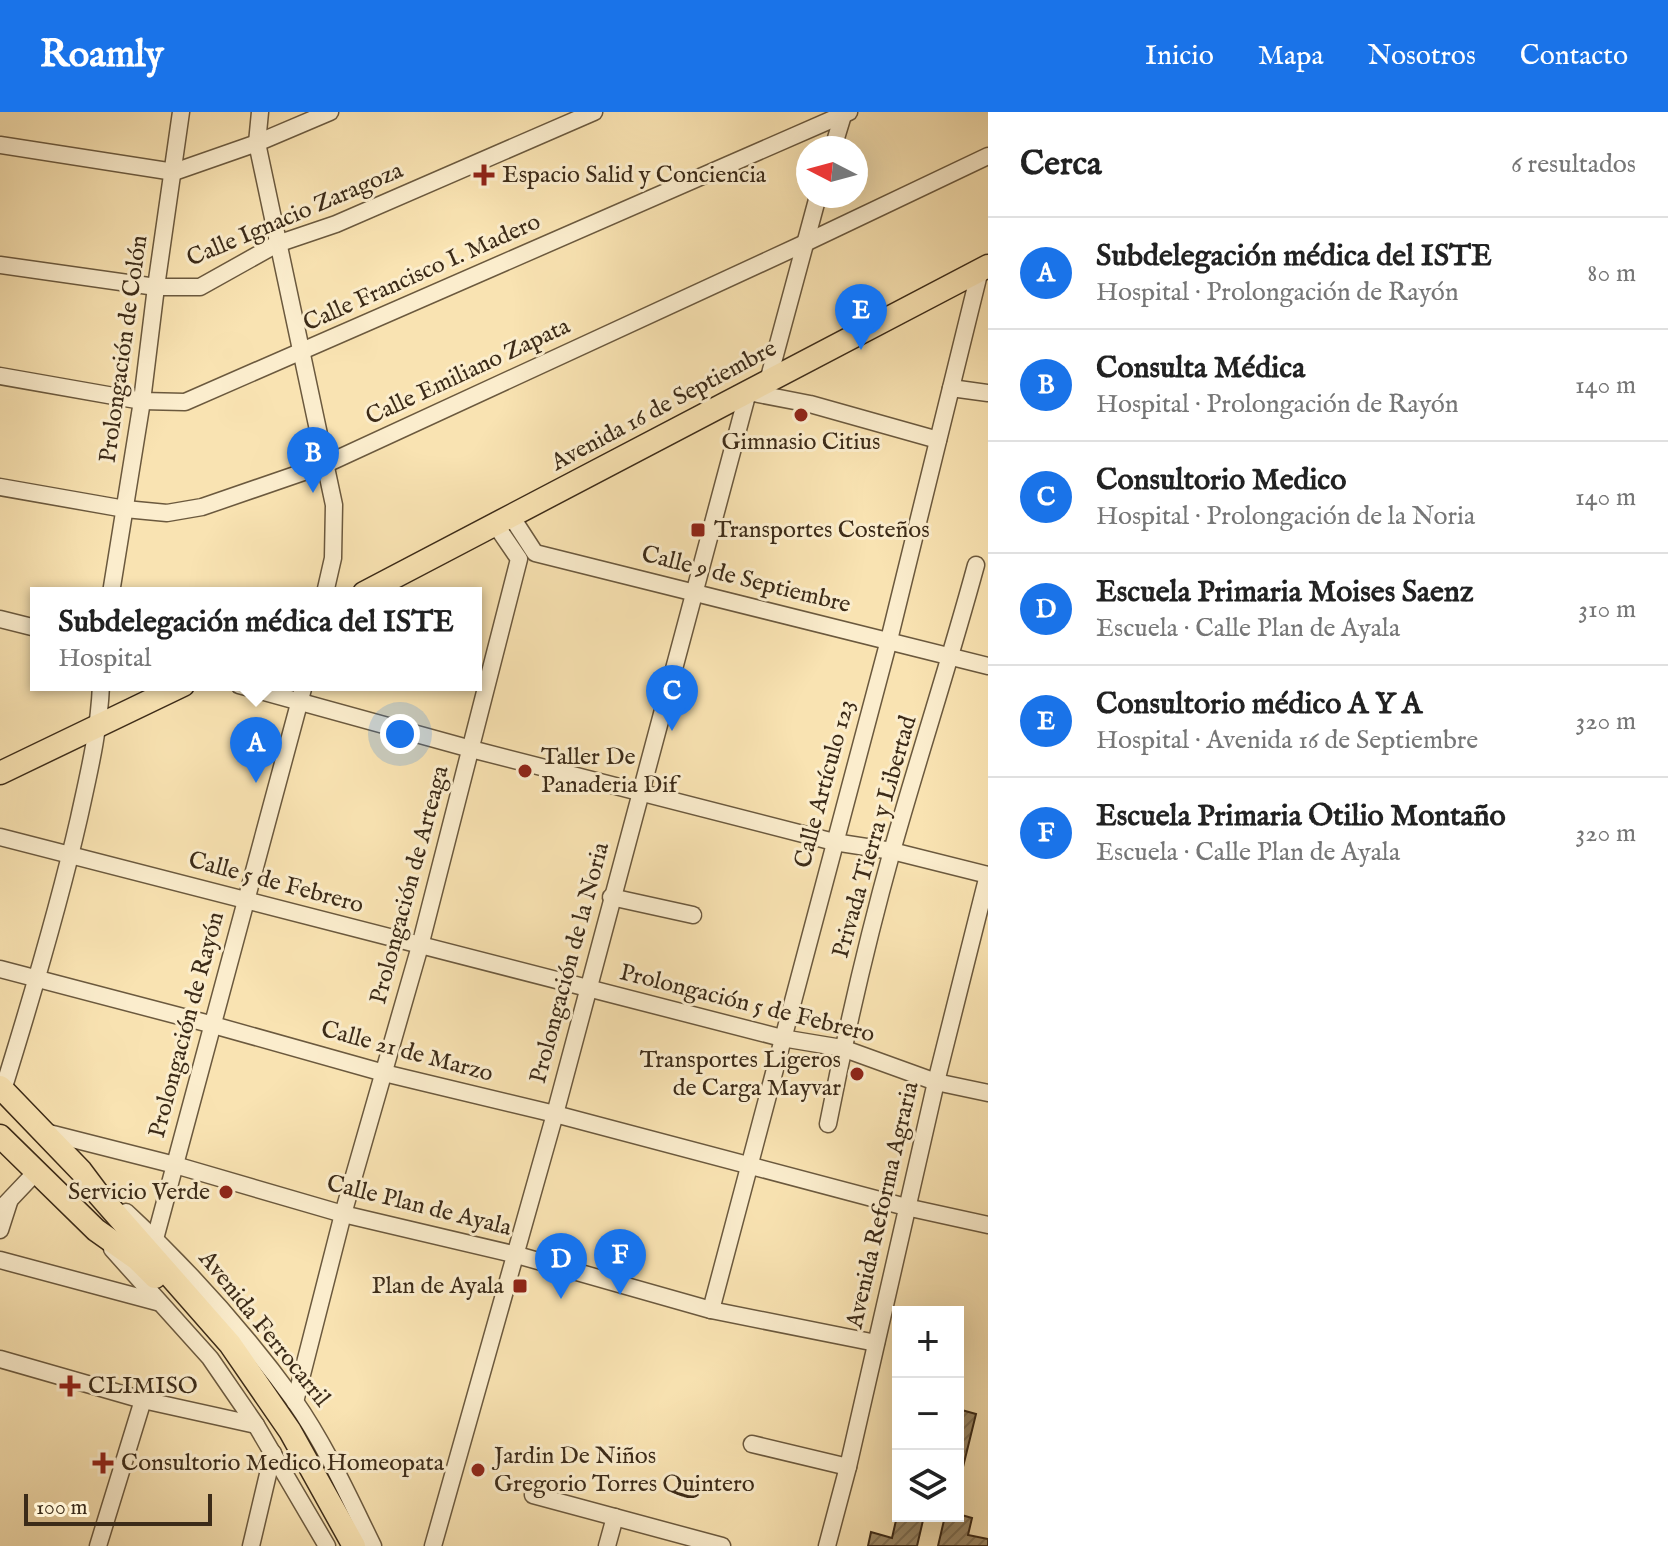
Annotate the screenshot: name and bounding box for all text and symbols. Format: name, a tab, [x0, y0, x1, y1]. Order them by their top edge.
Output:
text: Roamly	[40, 32, 164, 80]
text: Inicio	[1145, 39, 1214, 74]
text: Mapa	[1258, 39, 1324, 74]
text: Nosotros	[1368, 39, 1476, 74]
text: Contacto	[1520, 39, 1628, 74]
north arrow	[796, 136, 868, 208]
text: Cerca	[1020, 143, 1102, 186]
text: 6 resultados	[1511, 148, 1636, 181]
street label: Calle Ignacio Zaragoza	[182, 155, 408, 275]
place label: Espacio Salid y Conciencia	[502, 160, 767, 191]
marker: Espacio Salid y Conciencia	[473, 164, 495, 186]
street label: Calle Francisco I. Madero	[299, 207, 546, 339]
street label: Prolongación de Colón	[93, 233, 155, 465]
text: Subdelegación médica del ISTE	[1096, 238, 1492, 276]
text: A	[1037, 257, 1055, 290]
text: 80 m	[1587, 257, 1636, 290]
text: Hospital · Prolongación de Rayón	[1096, 276, 1459, 309]
pin: E	[835, 284, 887, 350]
street label: Calle Emiliano Zapata	[361, 311, 576, 433]
street label: Avenida 16 de Septiembre	[545, 333, 782, 479]
text: Consulta Médica	[1096, 350, 1305, 388]
text: B	[1037, 369, 1055, 402]
text: 140 m	[1575, 369, 1636, 402]
text: Hospital · Prolongación de Rayón	[1096, 388, 1459, 421]
marker: Gimnasio Citius	[792, 406, 810, 424]
pin: B	[287, 427, 339, 493]
place label: Gimnasio Citius	[722, 427, 880, 458]
text: Consultorio Medico	[1096, 462, 1346, 500]
text: C	[1037, 481, 1055, 514]
text: 140 m	[1575, 481, 1636, 514]
text: Hospital · Prolongación de la Noria	[1096, 500, 1475, 533]
place label: Transportes Costeños	[714, 515, 930, 546]
marker: Transportes Costeños	[689, 521, 707, 539]
street label: Calle 9 de Septiembre	[638, 539, 854, 621]
text: Escuela Primaria Moises Saenz	[1096, 574, 1474, 612]
popup	[30, 587, 482, 691]
text: D	[1036, 593, 1056, 626]
text: 310 m	[1578, 593, 1636, 626]
text: Subdelegación médica del ISTE	[58, 604, 454, 642]
text: Escuela · Calle Plan de Ayala	[1096, 612, 1400, 645]
text: Hospital	[58, 642, 151, 675]
pin: C	[646, 665, 698, 731]
text: Consultorio médico A Y A	[1096, 686, 1422, 724]
street label: Calle Artículo 123	[788, 696, 862, 872]
text: E	[1037, 705, 1055, 738]
text: 320 m	[1576, 705, 1636, 738]
street label: Privada Tierra y Libertad	[826, 712, 925, 962]
your location	[380, 714, 420, 754]
pin: A	[230, 717, 282, 783]
text: Hospital · Avenida 16 de Septiembre	[1096, 724, 1478, 757]
place label: Taller De Panaderia Dif	[541, 742, 682, 801]
street label: Prolongación de Arteaga	[363, 762, 457, 1008]
marker: Taller De Panaderia Dif	[516, 762, 534, 780]
text: Escuela Primaria Otilio Montaño	[1096, 798, 1506, 836]
text: F	[1038, 817, 1054, 850]
text: 320 m	[1576, 817, 1636, 850]
text: Escuela · Calle Plan de Ayala	[1096, 836, 1400, 869]
street label: Prolongación de la Noria	[523, 838, 617, 1087]
street label: Calle 5 de Febrero	[185, 845, 367, 921]
street label: Prolongación de Rayón	[142, 908, 232, 1141]
street label: Prolongación 5 de Febrero	[616, 957, 878, 1051]
street label: Calle 21 de Marzo	[317, 1014, 497, 1090]
place label: Transportes Ligeros de Carga Mayvar	[640, 1045, 841, 1104]
marker: Transportes Ligeros de Carga Mayvar	[848, 1065, 866, 1083]
street label: Avenida Reforma Agraria	[839, 1078, 927, 1332]
street label: Calle Plan de Ayala	[323, 1168, 515, 1244]
place label: Servicio Verde	[68, 1177, 210, 1208]
marker: Servicio Verde	[217, 1183, 235, 1201]
pin: F	[594, 1229, 646, 1295]
pin: D	[535, 1233, 587, 1299]
street label: Avenida Ferrocarril	[191, 1244, 337, 1414]
place label: Plan de Ayala	[372, 1271, 505, 1302]
marker: Plan de Ayala	[511, 1277, 529, 1295]
map controls	[892, 1306, 964, 1522]
button: +	[892, 1306, 964, 1378]
place label: CLIMISO	[88, 1371, 198, 1402]
marker: CLIMISO	[59, 1375, 81, 1397]
button: −	[892, 1378, 964, 1450]
place label: Jardin De Niños Gregorio Torres Quintero	[491, 1441, 755, 1500]
place label: Consultorio Medico Homeopata	[121, 1448, 445, 1479]
button: layers	[892, 1450, 964, 1522]
marker: Consultorio Medico Homeopata	[92, 1452, 114, 1474]
marker: Jardin De Niños Gregorio Torres Quintero	[469, 1461, 487, 1479]
scale bar	[24, 1490, 212, 1526]
text: 100 m	[36, 1494, 88, 1522]

